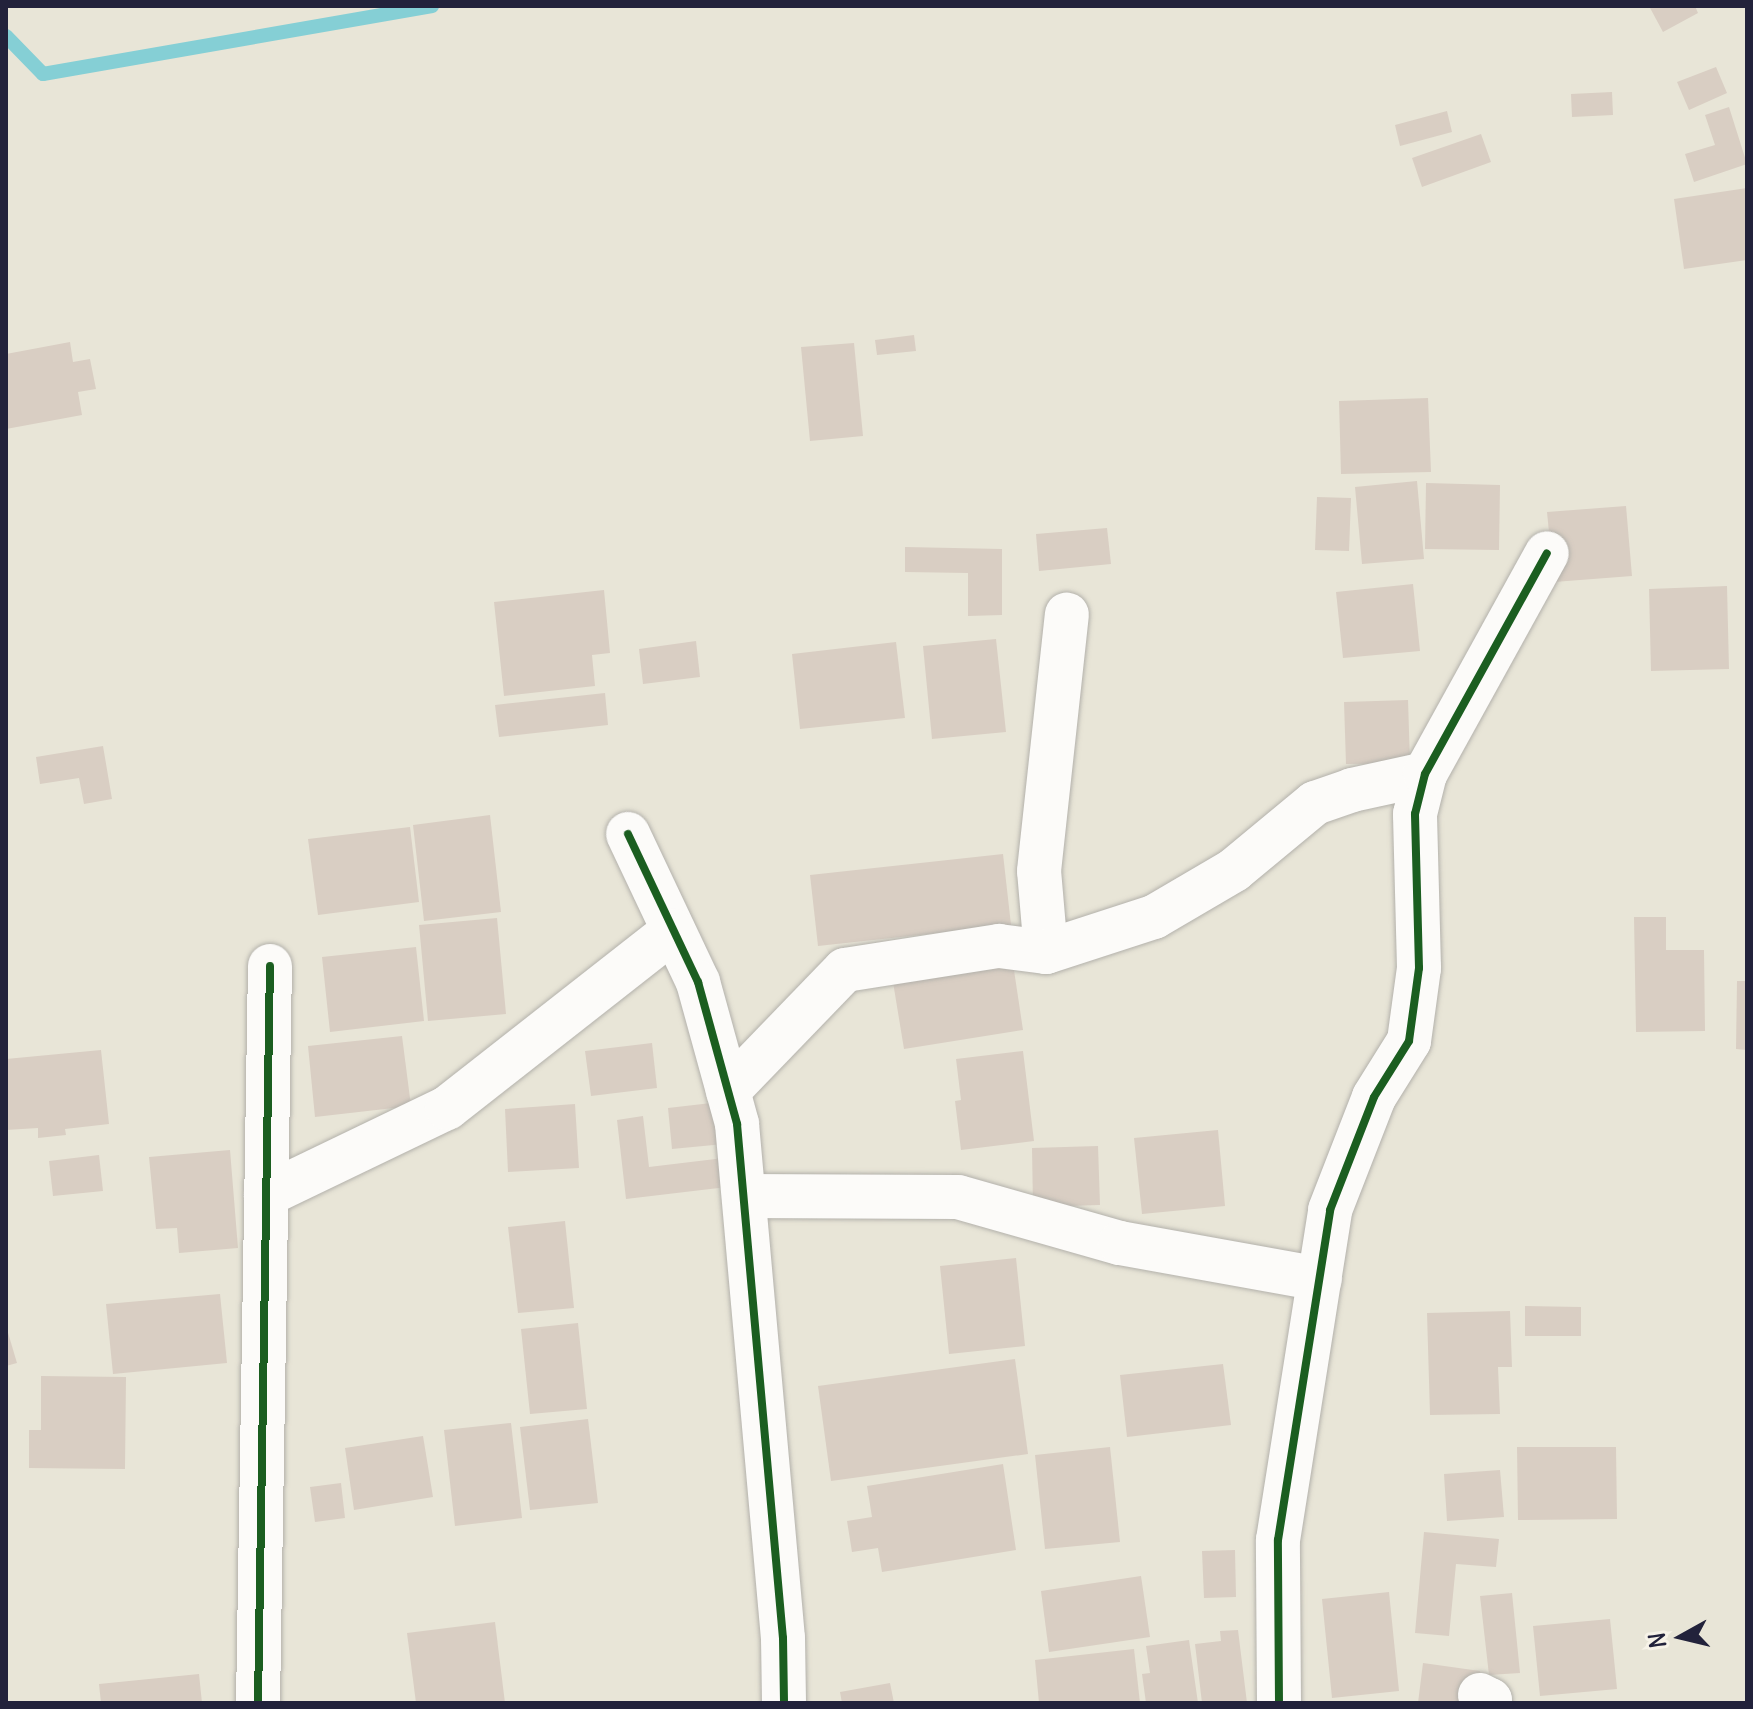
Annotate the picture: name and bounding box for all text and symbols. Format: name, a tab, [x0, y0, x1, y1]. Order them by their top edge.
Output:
north arrow	[1641, 1597, 1721, 1677]
text: N	[1642, 1631, 1672, 1650]

